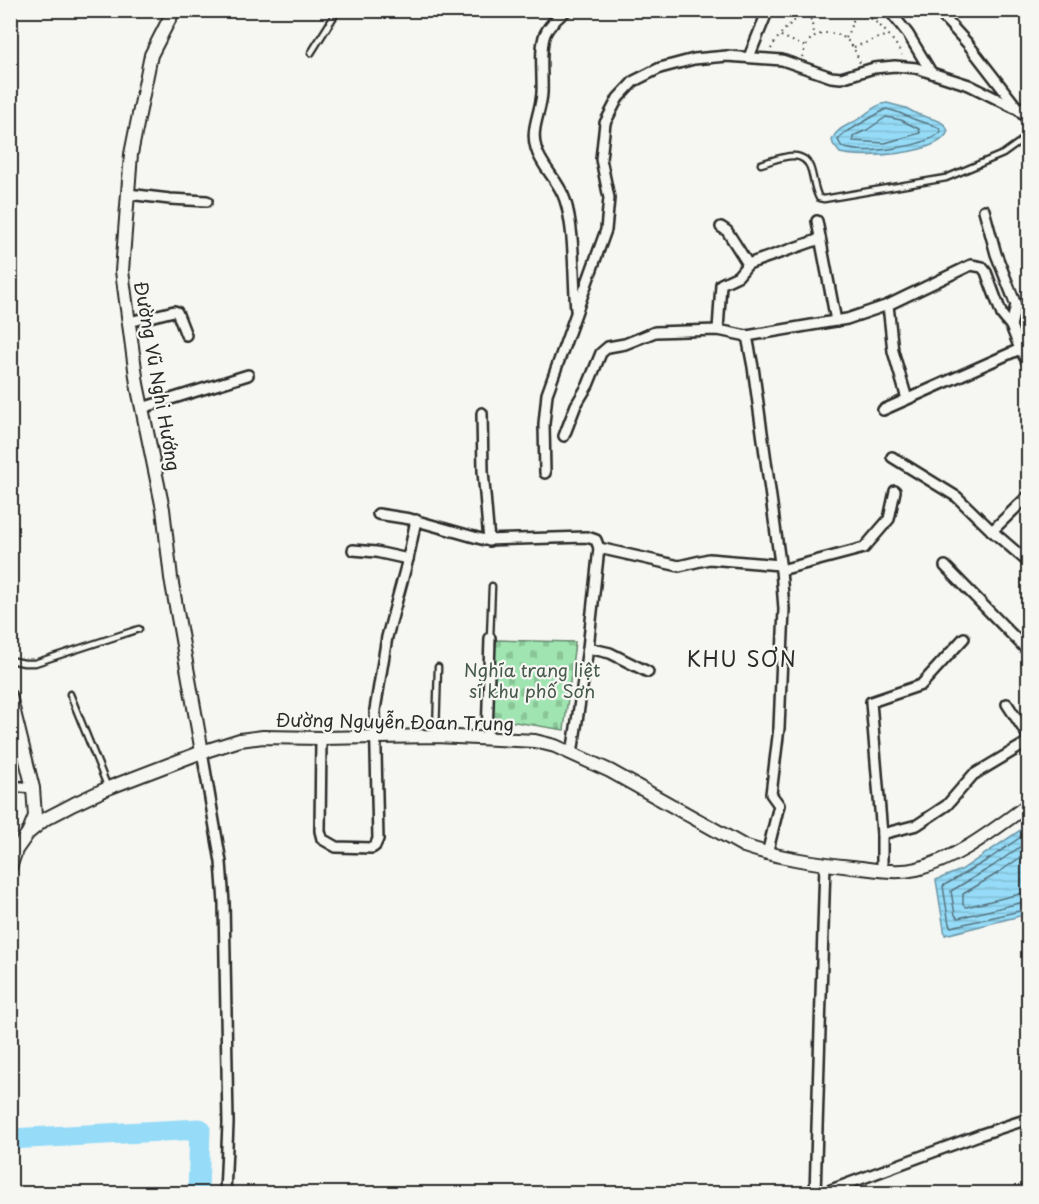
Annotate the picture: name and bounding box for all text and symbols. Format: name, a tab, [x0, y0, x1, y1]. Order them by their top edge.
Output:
street label: Đường Vũ Nghi Hướng	[128, 279, 188, 473]
district label: KHU SƠN	[687, 642, 797, 674]
park label: Nghĩa trang liệt sĩ khu phố Sơn	[464, 656, 600, 704]
street label: Đường Nguyễn Đoan Trung	[276, 705, 514, 737]

